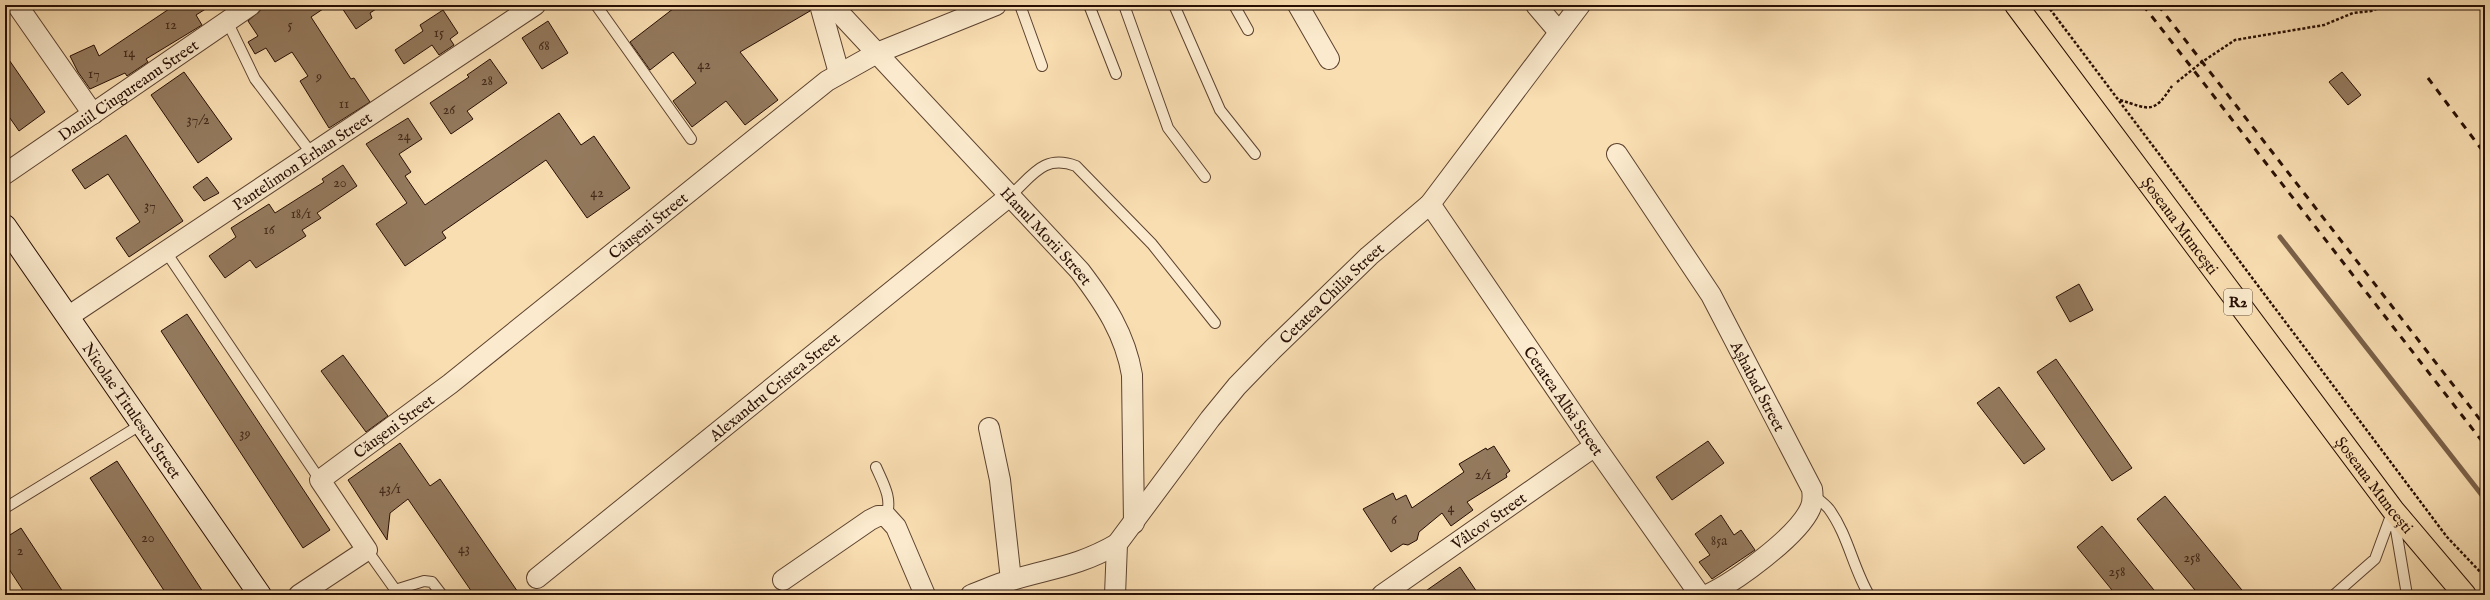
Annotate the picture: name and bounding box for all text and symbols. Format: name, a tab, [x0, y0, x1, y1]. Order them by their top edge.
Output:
house number: 12	[165, 16, 177, 34]
house number: 5	[287, 16, 293, 34]
house number: 15	[434, 24, 444, 42]
street label: Daniil Ciugureanu Street	[55, 36, 203, 146]
house number: 68	[538, 37, 550, 55]
house number: 14	[123, 44, 135, 62]
house number: 42	[697, 56, 711, 74]
house number: 17	[88, 65, 100, 83]
house number: 9	[315, 68, 322, 86]
house number: 28	[481, 72, 493, 90]
house number: 11	[339, 95, 349, 113]
house number: 26	[443, 101, 456, 119]
street label: Pantelimon Erhan Street	[230, 108, 377, 216]
house number: 37/2	[186, 111, 210, 129]
house number: 24	[397, 127, 411, 145]
house number: 20	[333, 174, 347, 192]
street label: Șoseaua Muncești	[2136, 174, 2222, 279]
house number: 42	[590, 184, 604, 202]
street label: Hanul Morii Street	[995, 184, 1096, 290]
street label: Căușeni Street	[605, 189, 693, 264]
house number: 37	[144, 197, 156, 215]
house number: 18/1	[291, 205, 311, 223]
house number: 16	[263, 221, 276, 239]
street label: Cetatea Chilia Street	[1276, 239, 1389, 349]
road number: R2	[2224, 289, 2252, 315]
street label: Alexandru Cristea Street	[705, 329, 845, 447]
street label: Așhabad Street	[1724, 337, 1789, 436]
street label: Nicolae Titulescu Street	[77, 340, 185, 484]
street label: Cetatea Albă Street	[1518, 343, 1607, 461]
street label: Căușeni Street	[350, 391, 439, 464]
house number: 39	[239, 425, 251, 443]
street label: Șoseaua Muncești	[2330, 433, 2417, 539]
house number: 2/1	[1475, 466, 1491, 484]
house number: 43/1	[379, 480, 401, 498]
street label: Vâlcov Street	[1447, 489, 1531, 556]
house number: 4	[1448, 499, 1455, 517]
house number: 6	[1391, 511, 1398, 529]
house number: 20	[141, 529, 155, 547]
house number: 85a	[1711, 532, 1728, 550]
house number: 43	[458, 540, 470, 558]
house number: 2	[17, 542, 24, 560]
house number: 258	[2183, 549, 2201, 567]
house number: 258	[2108, 563, 2126, 581]

